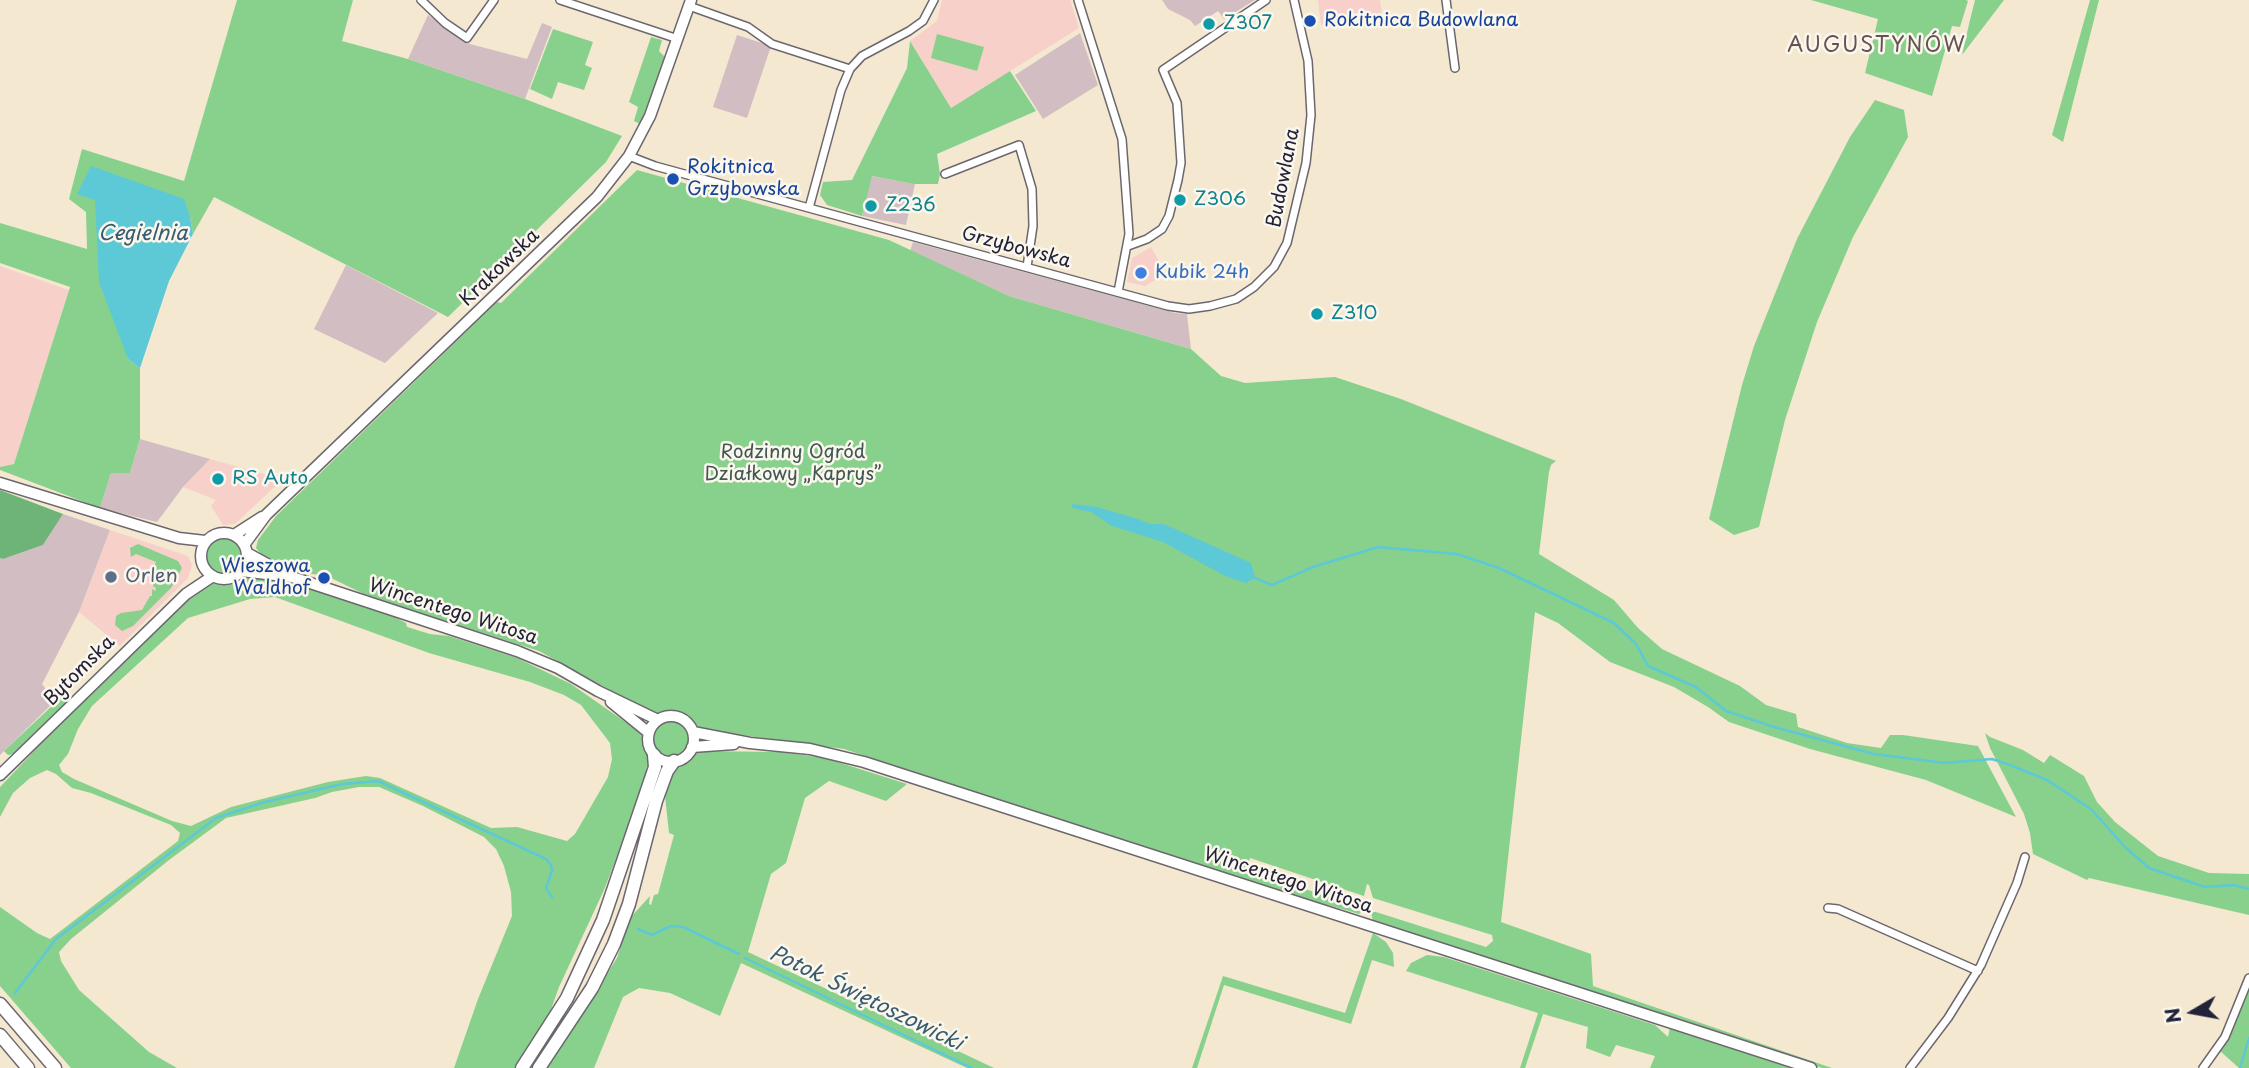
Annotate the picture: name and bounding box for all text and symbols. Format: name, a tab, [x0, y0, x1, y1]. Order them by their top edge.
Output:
place label: Rokitnica Budowlana	[1324, 10, 1518, 32]
place label: Z307	[1223, 13, 1272, 35]
marker: Rokitnica Budowlana	[1302, 13, 1318, 29]
marker: Z307	[1201, 16, 1217, 32]
district label: AUGUSTYNÓW	[1789, 33, 1965, 59]
street label: Budowlana	[1263, 126, 1305, 230]
place label: Rokitnica Grzybowska	[687, 157, 799, 201]
marker: Rokitnica Grzybowska	[665, 171, 681, 187]
place label: Z306	[1194, 189, 1246, 211]
marker: Z306	[1172, 192, 1188, 208]
place label: Z236	[885, 195, 936, 217]
marker: Z236	[863, 198, 879, 214]
water label: Cegielnia	[98, 221, 188, 247]
street label: Grzybowska	[959, 222, 1073, 274]
street label: Krakowska	[456, 225, 544, 311]
place label: Kubik 24h	[1155, 262, 1250, 284]
marker: Kubik 24h	[1133, 265, 1149, 281]
place label: Z310	[1331, 303, 1377, 325]
marker: Z310	[1309, 306, 1325, 322]
park label: Rodzinny Ogród Działkowy „Kaprys”	[704, 442, 882, 486]
place label: RS Auto	[232, 468, 308, 490]
marker: RS Auto	[210, 471, 226, 487]
place label: Wieszowa Waldhof	[221, 556, 310, 600]
place label: Orlen	[125, 566, 178, 588]
marker: Orlen	[103, 569, 119, 585]
marker: Wieszowa Waldhof	[316, 570, 332, 586]
street label: Wincentego Witosa	[366, 574, 540, 650]
street label: Bytomska	[40, 631, 120, 711]
street label: Wincentego Witosa	[1201, 843, 1375, 919]
water label: Potok Świętoszowicki	[765, 941, 967, 1057]
north arrow	[2158, 977, 2228, 1047]
text: N	[2157, 1006, 2187, 1025]

